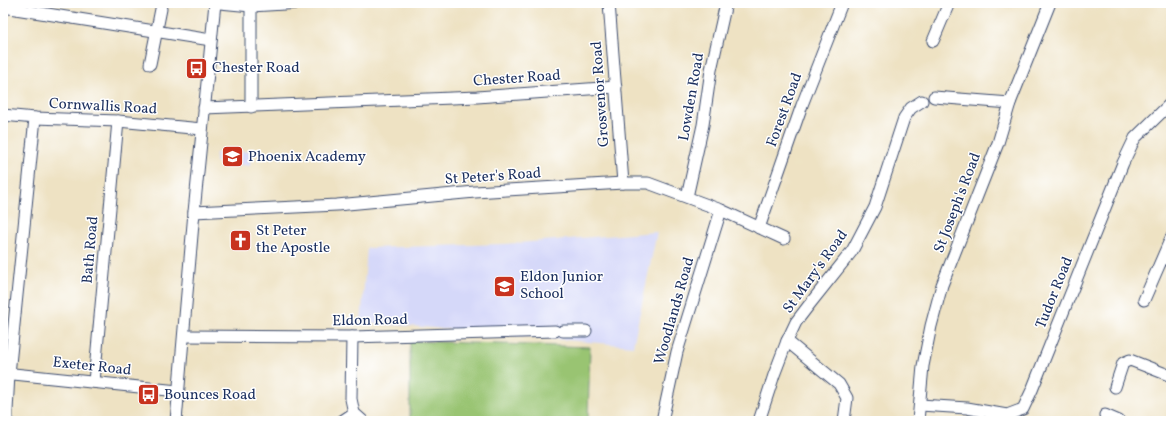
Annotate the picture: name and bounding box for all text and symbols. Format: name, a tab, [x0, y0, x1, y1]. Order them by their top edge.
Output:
street label: Grosvenor Road	[587, 40, 615, 148]
street label: Lowden Road	[674, 51, 710, 143]
bus stop icon: Chester Road	[184, 55, 210, 81]
place label: Chester Road	[212, 58, 300, 79]
street label: Chester Road	[473, 65, 561, 93]
street label: Forest Road	[762, 70, 808, 150]
street label: Cornwallis Road	[48, 94, 158, 120]
school or university icon: Phoenix Academy	[220, 144, 246, 170]
place label: Phoenix Academy	[248, 147, 366, 168]
street label: St Joseph's Road	[929, 150, 987, 256]
street label: St Peter's Road	[444, 163, 542, 191]
street label: Bath Road	[78, 215, 104, 285]
place label: St Peter the Apostle	[256, 221, 330, 259]
street label: St Mary's Road	[779, 226, 853, 318]
church icon: St Peter the Apostle	[228, 227, 254, 253]
street label: Tudor Road	[1031, 254, 1079, 332]
street label: Woodlands Road	[650, 255, 700, 367]
place label: Eldon Junior School	[520, 267, 603, 305]
school or university icon: Eldon Junior School	[492, 273, 518, 299]
street label: Eldon Road	[332, 310, 408, 332]
street label: Exeter Road	[52, 352, 132, 382]
bus stop icon: Bounces Road	[135, 382, 161, 408]
place label: Bounces Road	[164, 385, 256, 406]

